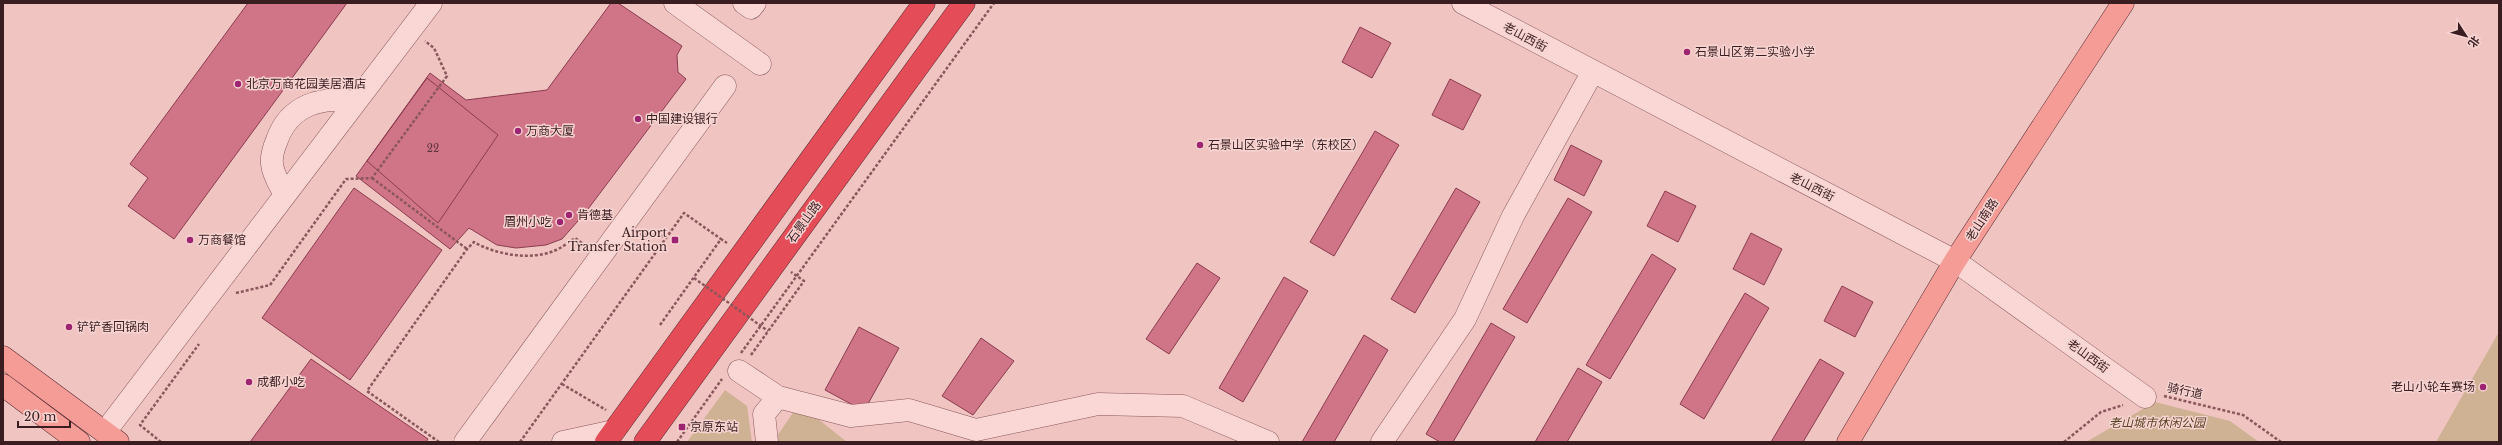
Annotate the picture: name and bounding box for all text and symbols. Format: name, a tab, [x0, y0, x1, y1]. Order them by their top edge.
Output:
north arrow	[2446, 16, 2486, 56]
street label: 老山西街	[1501, 19, 1550, 54]
text: 北	[2465, 33, 2483, 50]
place label: 石景山区第二实验小学	[1695, 44, 1815, 59]
marker: 石景山区第二实验小学	[1682, 47, 1692, 57]
place label: 北京万商花园美居酒店	[246, 76, 366, 91]
marker: 北京万商花园美居酒店	[233, 79, 243, 89]
place label: 中国建设银行	[646, 111, 718, 126]
marker: 中国建设银行	[633, 114, 643, 124]
place label: 万商大厦	[526, 123, 574, 138]
marker: 万商大厦	[513, 126, 523, 136]
place label: 石景山区实验中学（东校区）	[1208, 137, 1364, 152]
marker: 石景山区实验中学（东校区）	[1195, 140, 1205, 150]
house number: 22	[427, 142, 439, 155]
street label: 老山西街	[1787, 169, 1837, 204]
street label: 老山南路	[1962, 196, 2001, 244]
street label: 石景山路	[783, 198, 824, 246]
place label: 肯德基	[577, 207, 613, 222]
marker: 肯德基	[564, 210, 574, 220]
place label: 眉州小吃	[504, 214, 552, 229]
marker: 眉州小吃	[555, 217, 565, 227]
place label: Airport Transfer Station	[568, 225, 667, 254]
place label: 万商餐馆	[198, 232, 246, 247]
marker: 万商餐馆	[185, 235, 195, 245]
marker: Airport Transfer Station	[670, 235, 680, 245]
place label: 铲铲香回锅肉	[77, 319, 149, 334]
marker: 铲铲香回锅肉	[64, 322, 74, 332]
street label: 老山西街	[2064, 335, 2112, 376]
place label: 成都小吃	[257, 374, 305, 389]
marker: 成都小吃	[244, 377, 254, 387]
street label: 骑行道	[2166, 379, 2204, 402]
place label: 老山小轮车赛场	[2391, 379, 2475, 394]
marker: 老山小轮车赛场	[2478, 382, 2488, 392]
scale bar	[18, 403, 70, 429]
text: 20 m	[24, 409, 56, 424]
park label: 老山城市休闲公园	[2109, 415, 2207, 430]
place label: 京原东站	[690, 419, 738, 434]
marker: 京原东站	[677, 422, 687, 432]

